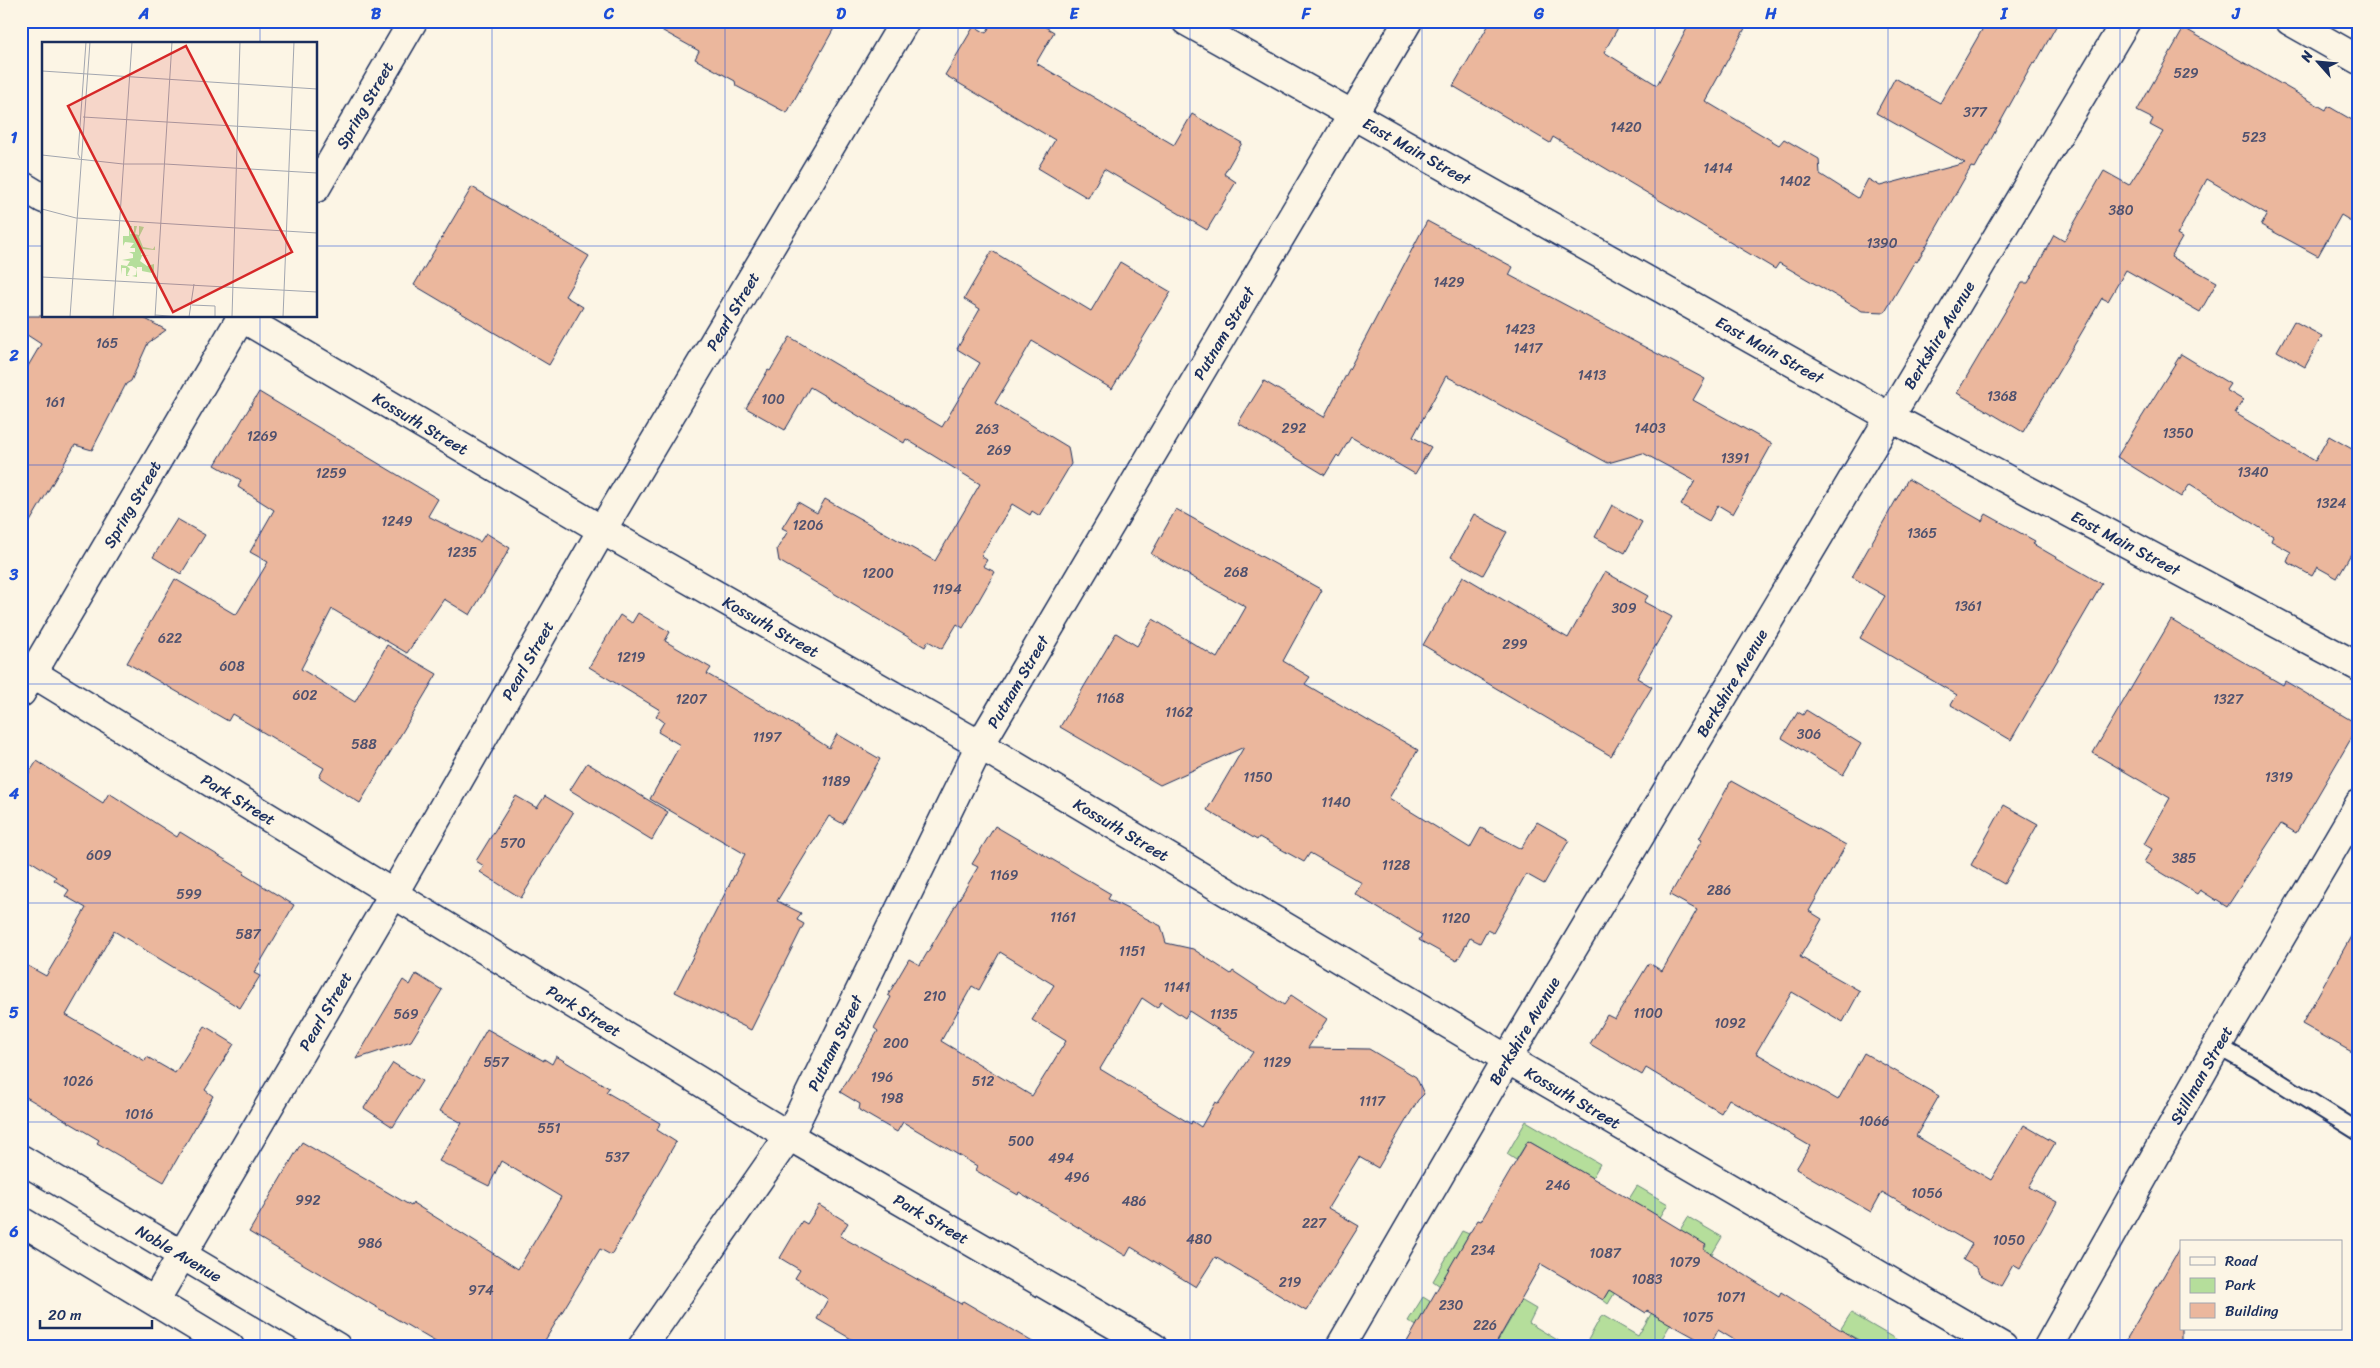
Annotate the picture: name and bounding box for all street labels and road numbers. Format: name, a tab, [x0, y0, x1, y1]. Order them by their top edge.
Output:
street label: Spring Street	[328, 56, 402, 155]
street label: East Main Street	[1357, 109, 1477, 194]
street label: Pearl Street	[698, 266, 768, 356]
street label: Berkshire Avenue	[1895, 275, 1983, 395]
street label: Putnam Street	[1185, 280, 1263, 386]
street label: East Main Street	[1710, 308, 1830, 392]
street label: Kossuth Street	[367, 384, 474, 463]
street label: Spring Street	[95, 455, 169, 554]
street label: East Main Street	[2066, 502, 2186, 585]
street label: Kossuth Street	[717, 588, 825, 666]
street label: Pearl Street	[493, 615, 562, 706]
street label: Berkshire Avenue	[1688, 623, 1776, 743]
street label: Putnam Street	[979, 629, 1057, 734]
street label: Park Street	[195, 765, 281, 834]
street label: Kossuth Street	[1068, 790, 1175, 870]
street label: Pearl Street	[291, 966, 360, 1057]
street label: Berkshire Avenue	[1481, 971, 1568, 1091]
street label: Park Street	[540, 977, 627, 1045]
street label: Putnam Street	[799, 989, 871, 1096]
street label: Stillman Street	[2162, 1020, 2241, 1130]
street label: Kossuth Street	[1519, 1058, 1626, 1137]
street label: Park Street	[888, 1185, 975, 1252]
street label: Noble Avenue	[130, 1216, 228, 1291]

